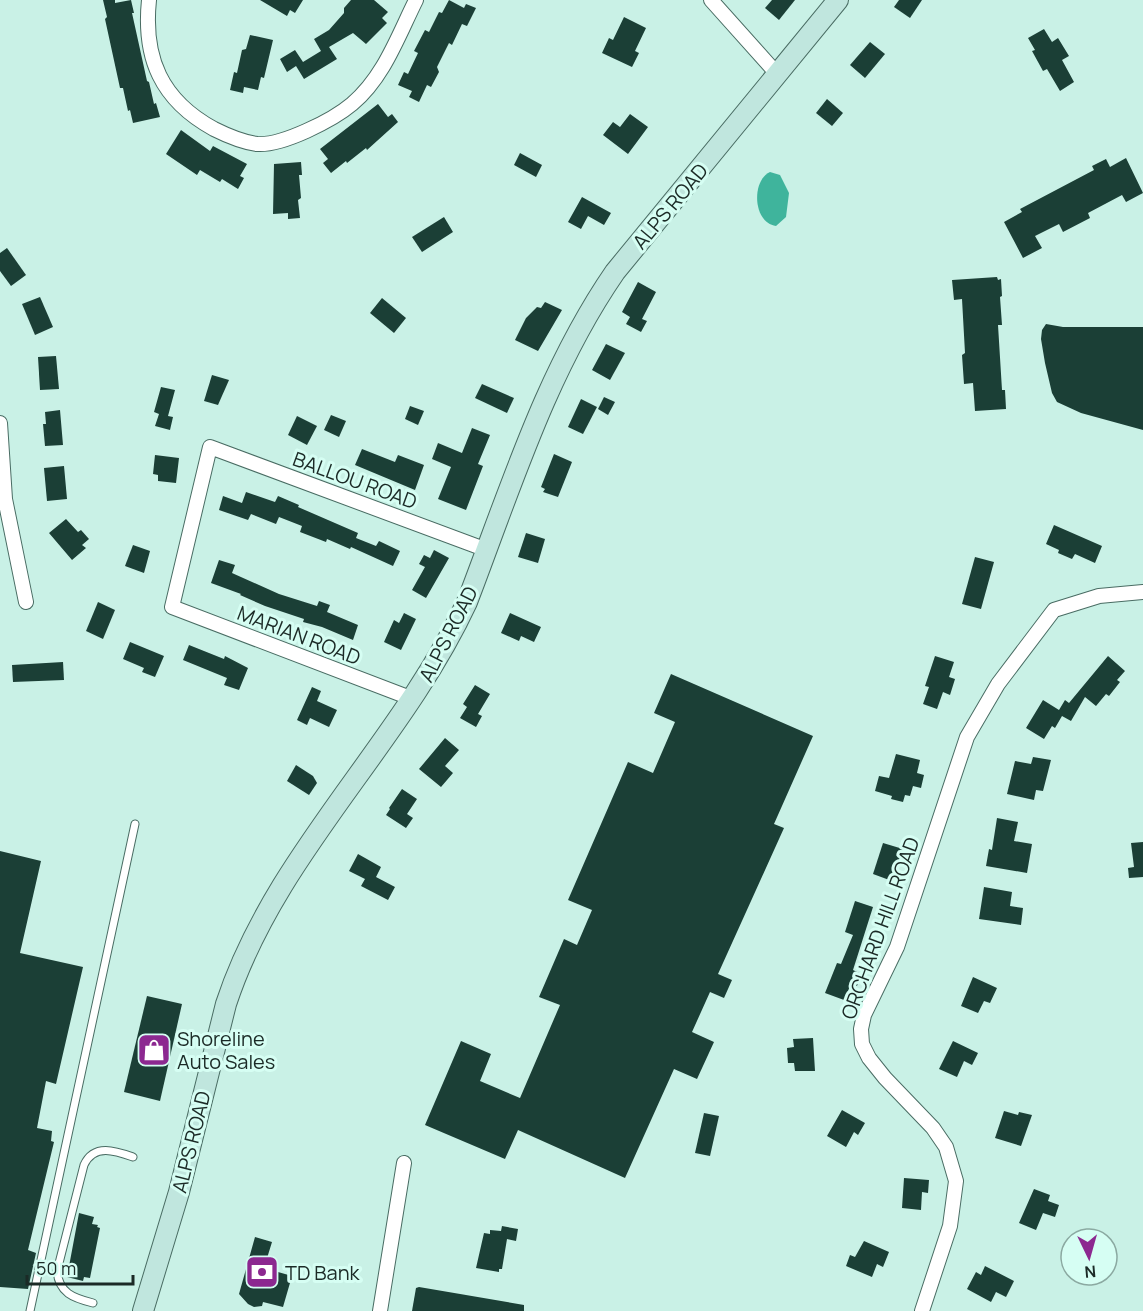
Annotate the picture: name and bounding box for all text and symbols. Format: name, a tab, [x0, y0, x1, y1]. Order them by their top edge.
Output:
street label: ALPS ROAD	[626, 157, 714, 255]
street label: BALLOU ROAD	[289, 445, 421, 515]
street label: ALPS ROAD	[412, 582, 484, 686]
street label: MARIAN ROAD	[234, 599, 364, 671]
street label: ORCHARD HILL ROAD	[834, 833, 926, 1023]
place label: Shoreline Auto Sales	[177, 1025, 275, 1075]
shop icon: Shoreline Auto Sales	[136, 1032, 172, 1068]
street label: ALPS ROAD	[165, 1088, 217, 1196]
north arrow	[1059, 1227, 1119, 1287]
scale bar	[27, 1248, 134, 1286]
bank icon: TD Bank	[244, 1254, 280, 1290]
text: 50 m	[36, 1256, 76, 1280]
place label: TD Bank	[285, 1259, 361, 1286]
text: N	[1084, 1260, 1097, 1283]

